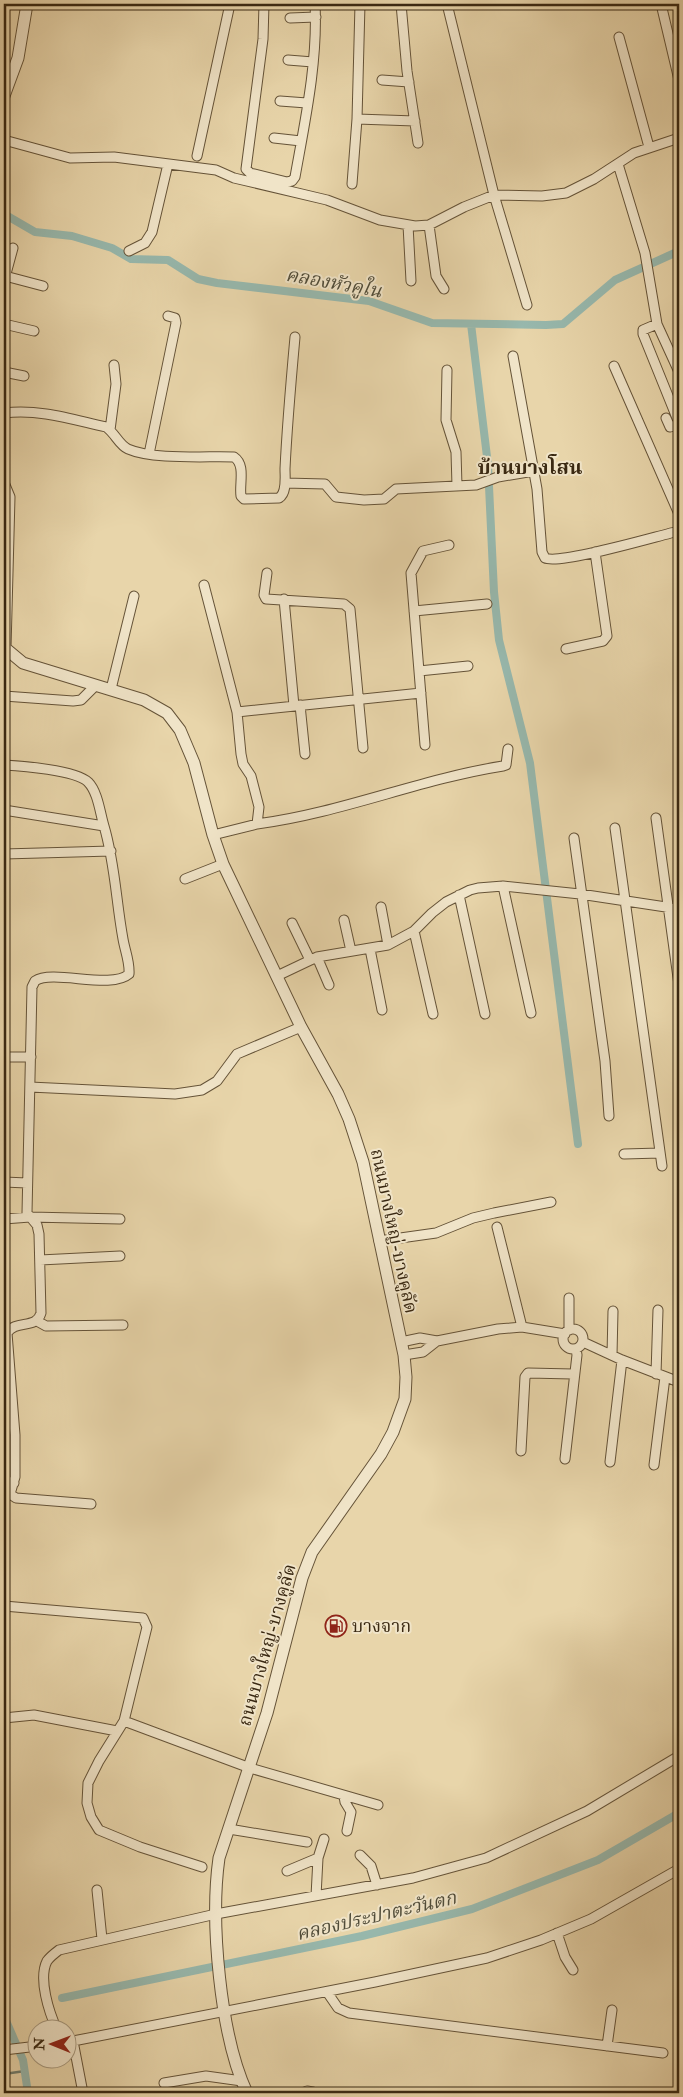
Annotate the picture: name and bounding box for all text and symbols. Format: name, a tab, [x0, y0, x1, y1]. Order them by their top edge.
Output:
water label: คลองหัวคูใน	[284, 261, 385, 303]
district label: บ้านบางโสน	[478, 454, 582, 480]
street label: ถนนบางใหญ่-บางคูลัด	[365, 1146, 423, 1316]
street label: ถนนบางใหญ่-บางคูลัด	[232, 1561, 302, 1729]
fuel station icon: บางจาก	[324, 1614, 348, 1638]
place label: บางจาก	[352, 1615, 411, 1638]
water label: คลองประปาตะวันตก	[294, 1886, 460, 1946]
north arrow	[28, 2020, 78, 2070]
text: N	[31, 2037, 48, 2051]

